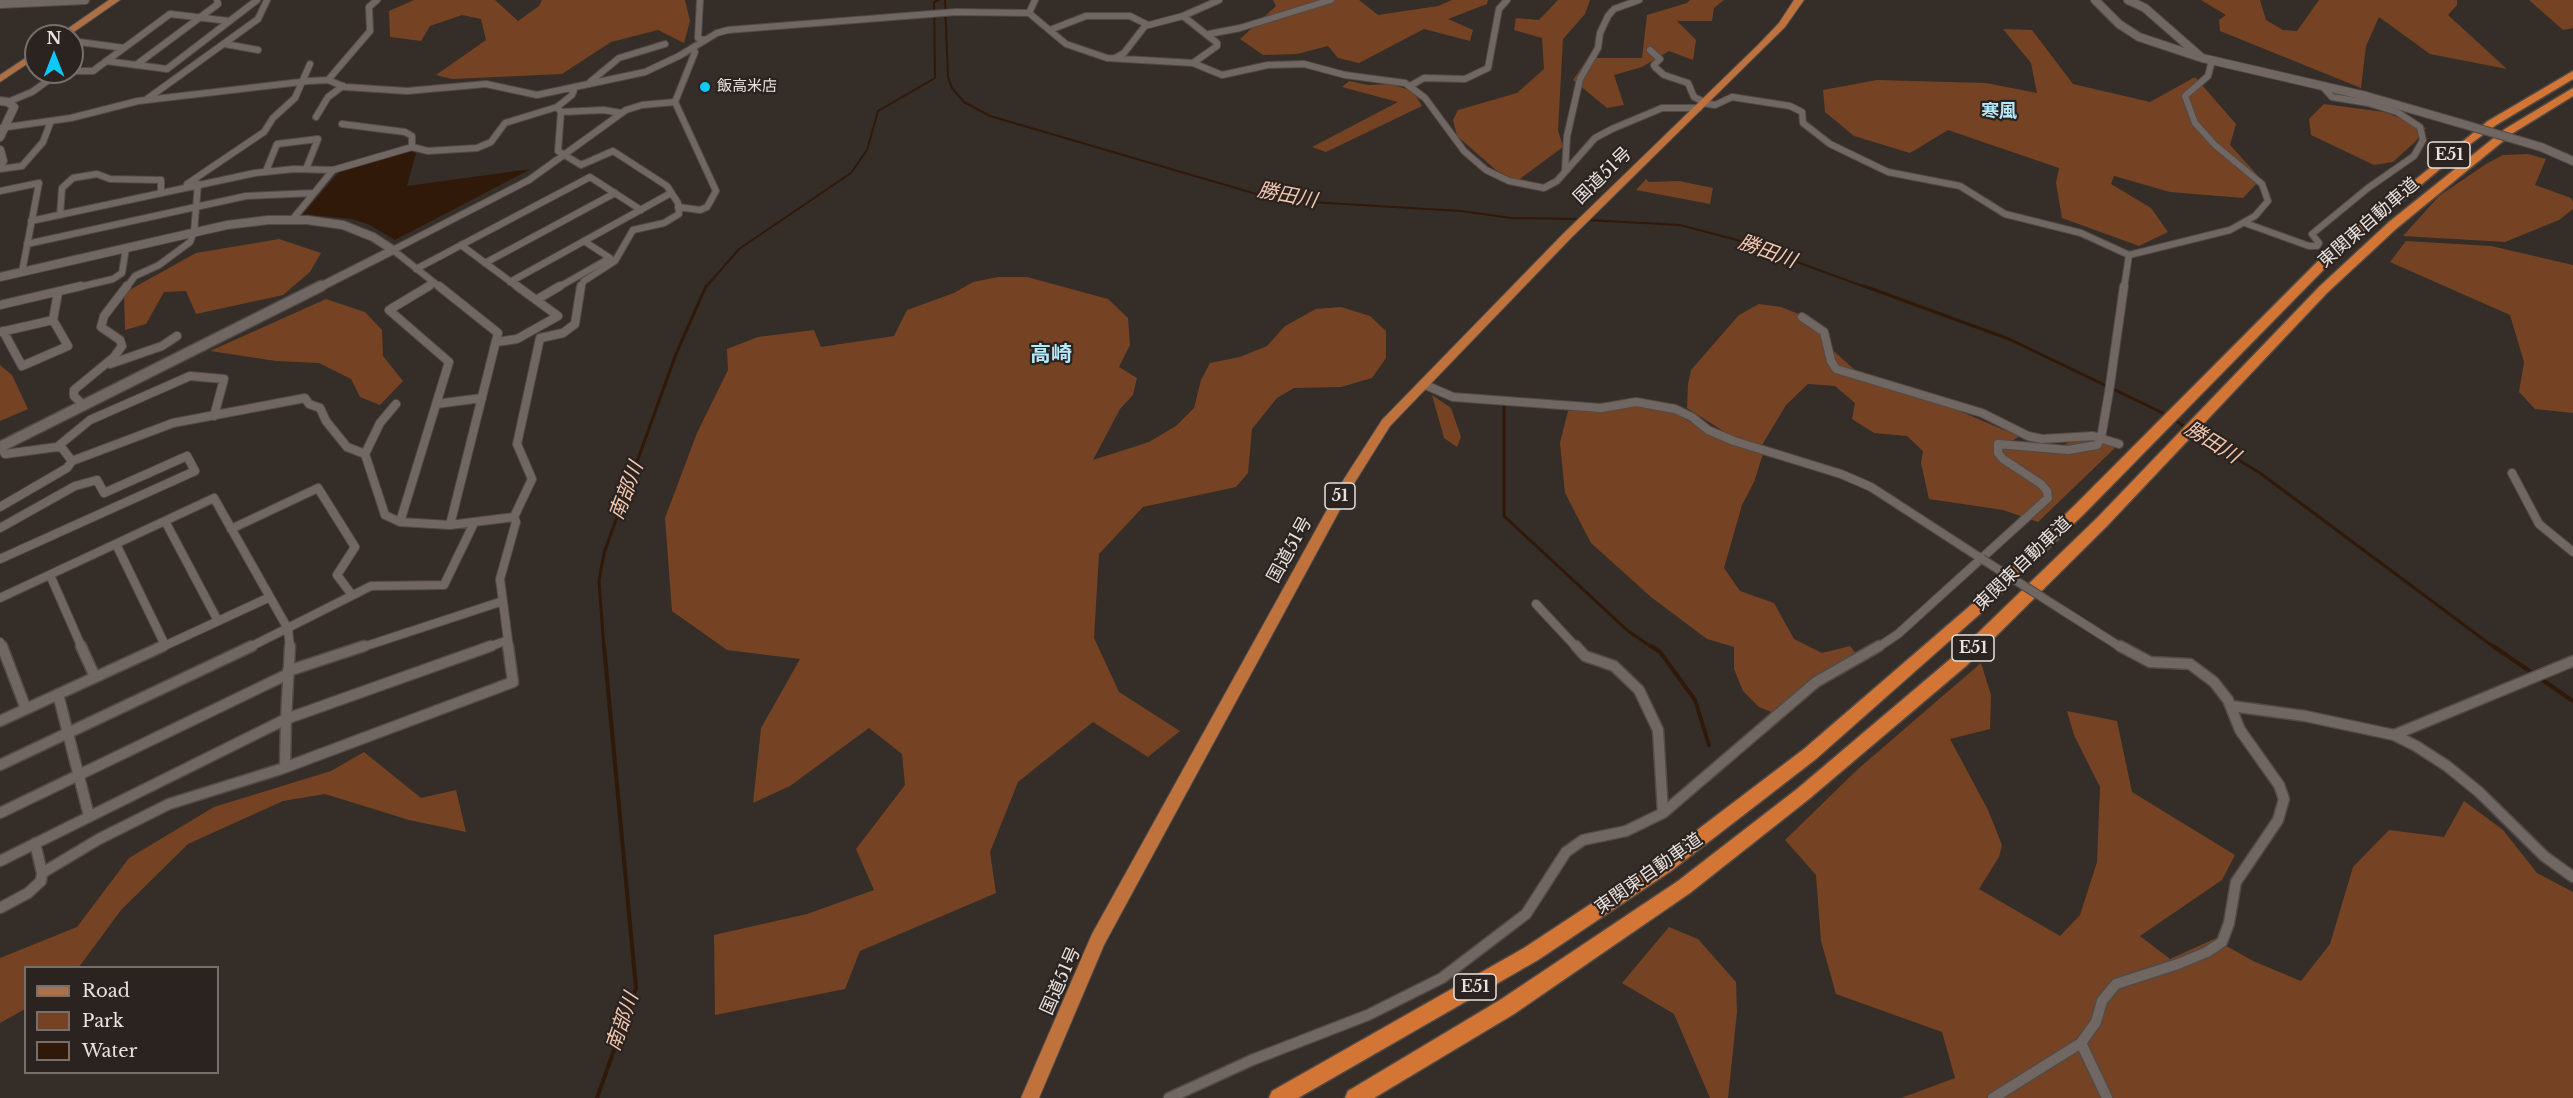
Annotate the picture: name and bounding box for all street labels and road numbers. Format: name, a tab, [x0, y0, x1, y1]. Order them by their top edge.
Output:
road number: E51	[2428, 142, 2470, 168]
street label: 国道51号	[1570, 143, 1636, 209]
street label: 東関東自動車道	[2314, 174, 2424, 272]
road number: 51	[1325, 483, 1355, 509]
street label: 東関東自動車道	[1970, 512, 2076, 616]
street label: 国道51号	[1263, 513, 1317, 587]
road number: E51	[1952, 635, 1994, 661]
street label: 東関東自動車道	[1591, 829, 1707, 919]
street label: 国道51号	[1036, 944, 1086, 1018]
road number: E51	[1454, 974, 1496, 1000]

